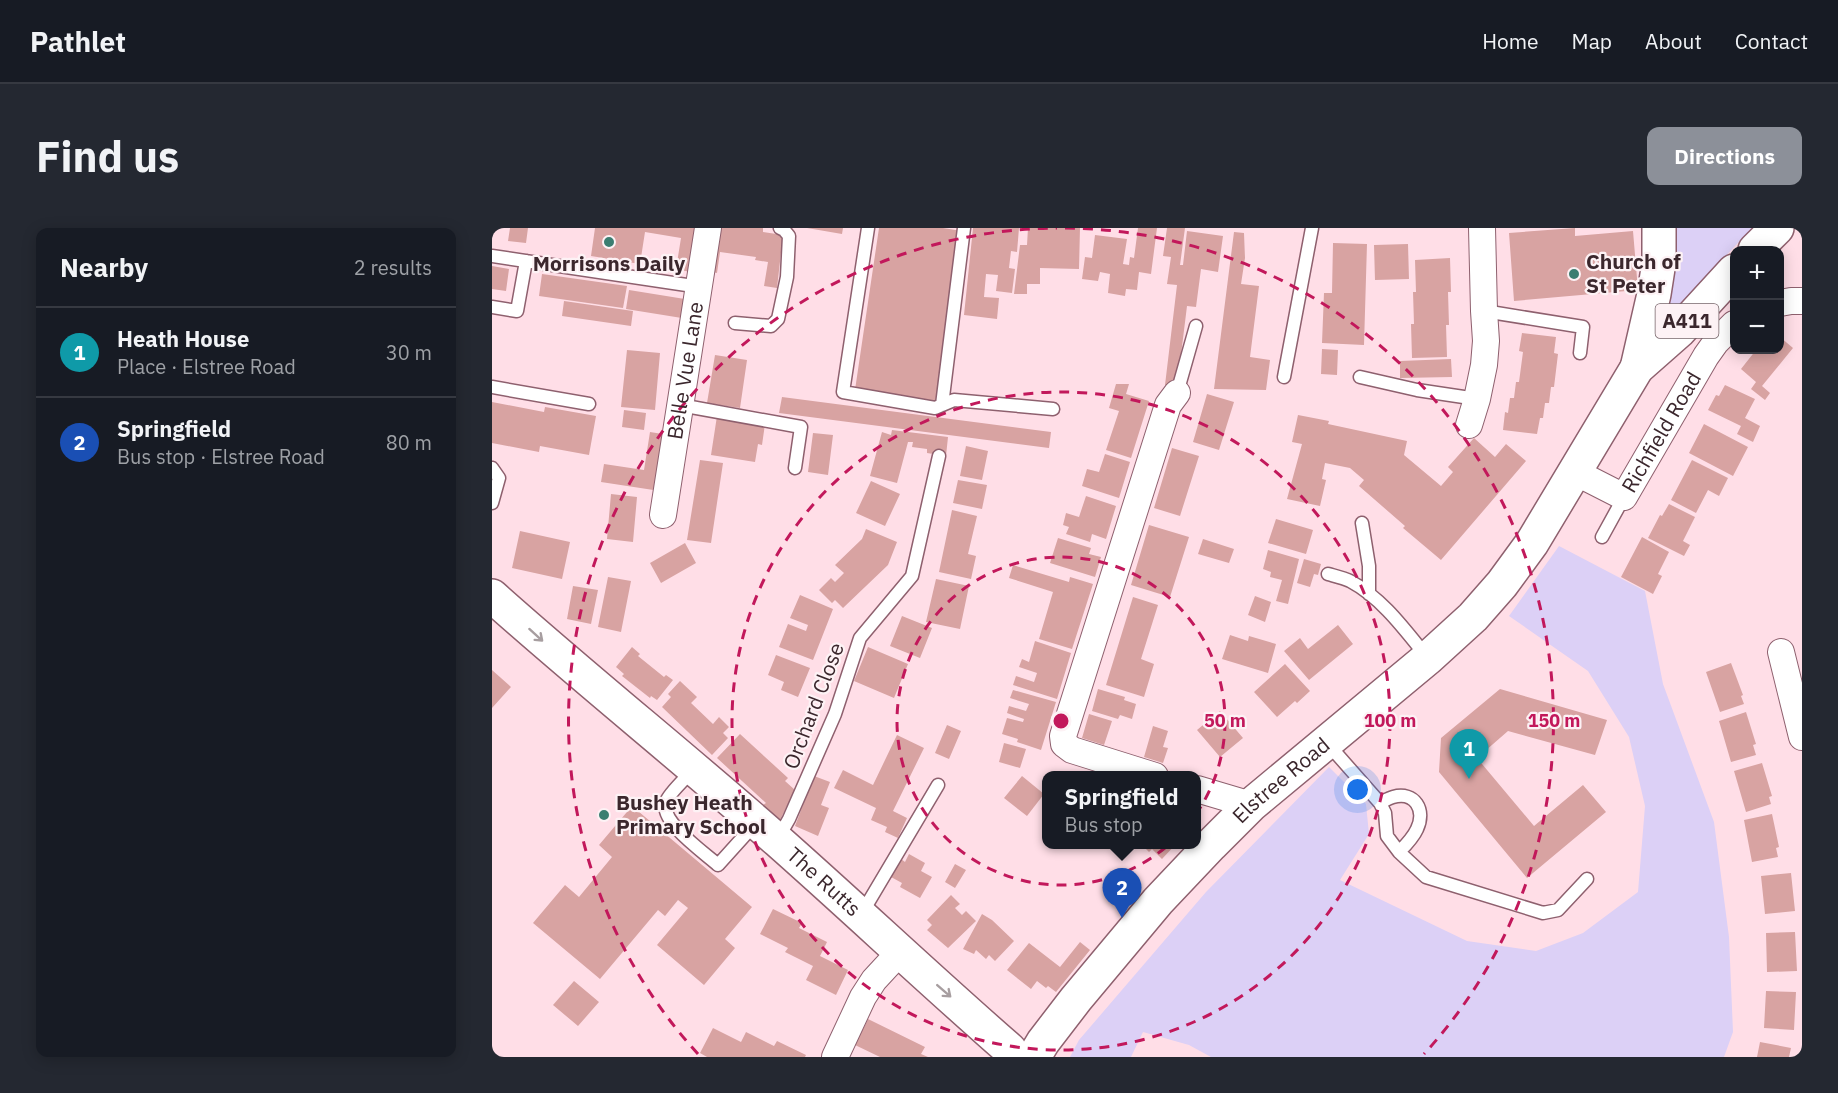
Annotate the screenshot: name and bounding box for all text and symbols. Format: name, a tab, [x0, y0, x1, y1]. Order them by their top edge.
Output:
text: Pathlet	[30, 23, 126, 60]
text: Home	[1482, 27, 1539, 55]
text: Map	[1572, 27, 1612, 55]
text: About	[1645, 27, 1702, 55]
text: Contact	[1735, 27, 1808, 55]
button: Directions	[1647, 127, 1802, 185]
text: Find us	[36, 129, 179, 184]
marker: Morrisons Daily	[602, 235, 616, 249]
map controls	[1730, 246, 1784, 354]
button: +	[1730, 246, 1784, 300]
place label: Church of St Peter	[1586, 247, 1681, 299]
place label: Morrisons Daily	[533, 249, 686, 277]
text: Nearby	[60, 250, 148, 284]
text: 2 results	[354, 254, 432, 281]
marker: Church of St Peter	[1567, 267, 1581, 281]
street label: Belle Vue Lane	[660, 300, 709, 441]
button: −	[1730, 300, 1784, 354]
road number: A411	[1656, 304, 1718, 338]
text: Heath House	[117, 324, 249, 353]
text: 1	[74, 339, 86, 366]
text: 30 m	[386, 339, 432, 366]
text: Place · Elstree Road	[117, 353, 296, 380]
street label: Richfield Road	[1614, 366, 1707, 498]
text: Springfield	[117, 414, 231, 443]
text: 2	[74, 429, 86, 456]
text: 80 m	[386, 429, 432, 456]
text: Bus stop · Elstree Road	[117, 443, 325, 470]
one-way arrow	[528, 628, 543, 642]
street label: Orchard Close	[776, 638, 850, 773]
text: 50 m	[1204, 709, 1246, 732]
text: 100 m	[1364, 709, 1416, 732]
text: 150 m	[1528, 709, 1580, 732]
centre of rings	[1051, 711, 1071, 731]
pin: 1	[1450, 730, 1488, 779]
street label: Elstree Road	[1226, 731, 1335, 829]
popup	[1042, 771, 1201, 849]
your location	[1343, 775, 1372, 804]
text: Springfield	[1064, 782, 1179, 811]
place label: Bushey Heath Primary School	[616, 788, 766, 840]
marker: Bushey Heath Primary School	[597, 808, 611, 822]
text: Bus stop	[1064, 811, 1143, 838]
street label: The Rutts	[781, 840, 867, 922]
pin: 2	[1102, 868, 1142, 918]
one-way arrow	[935, 984, 951, 998]

